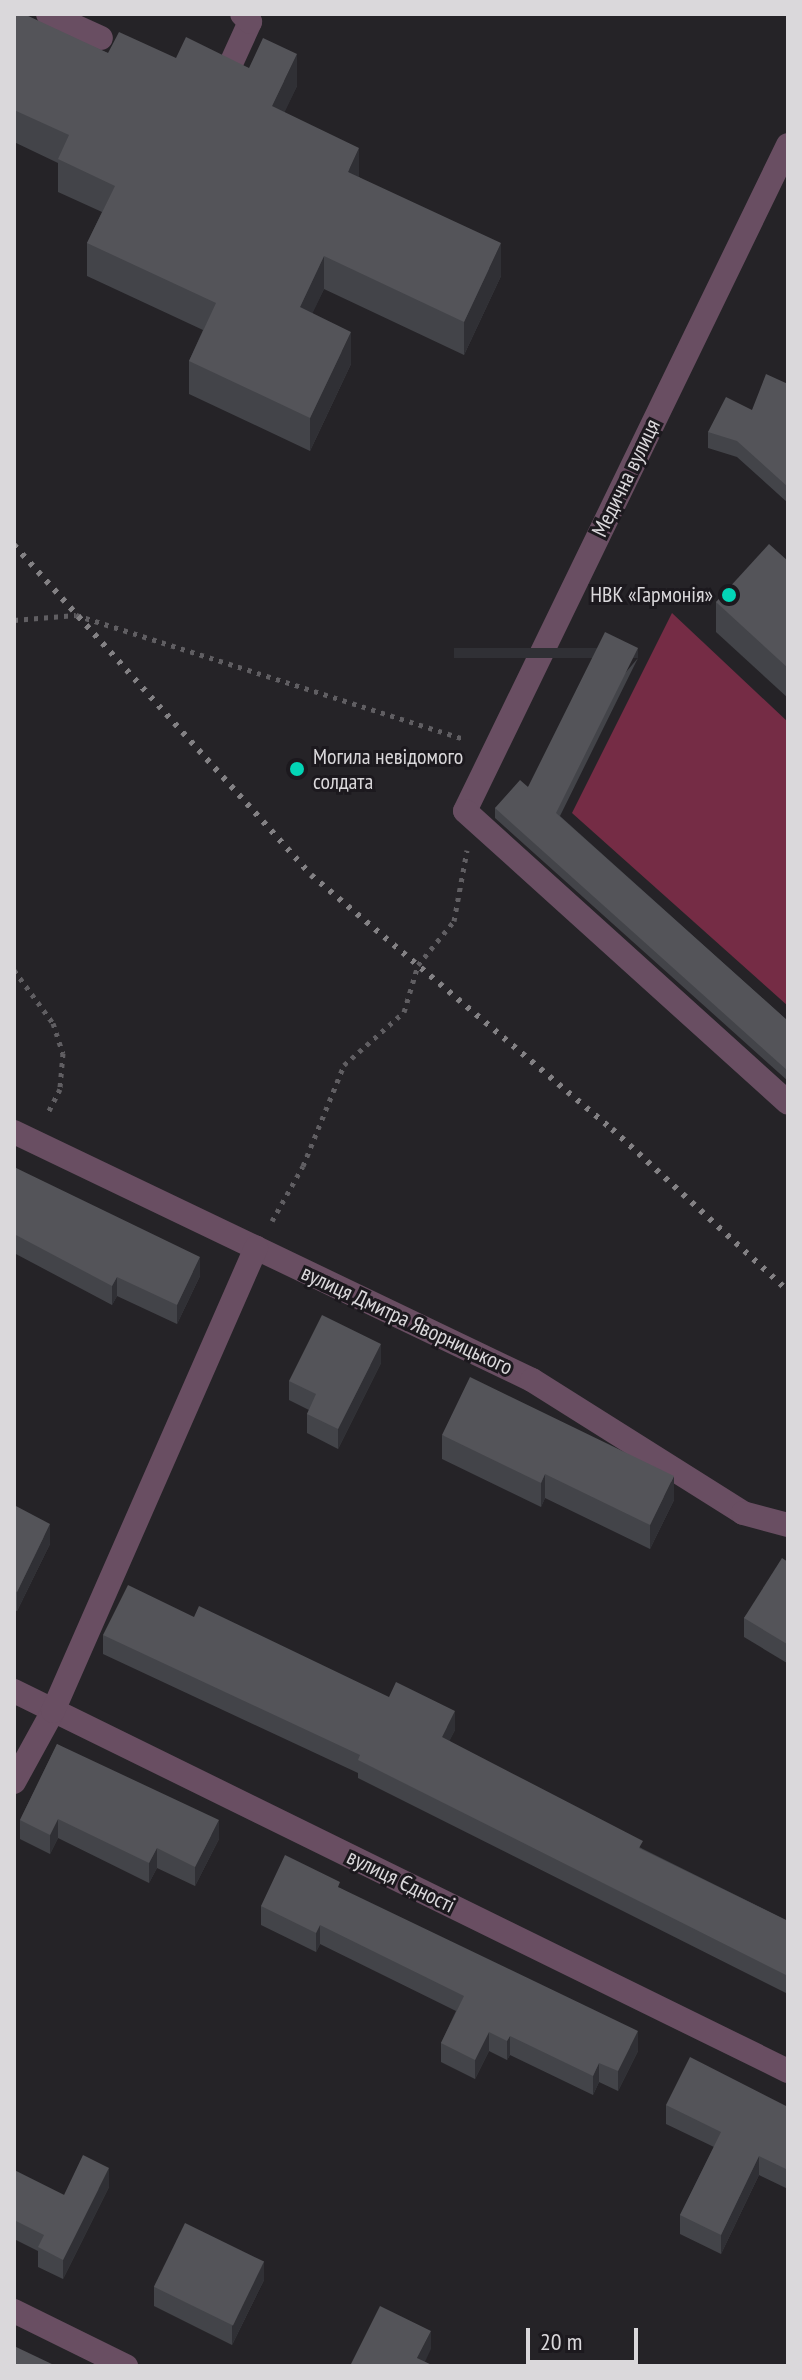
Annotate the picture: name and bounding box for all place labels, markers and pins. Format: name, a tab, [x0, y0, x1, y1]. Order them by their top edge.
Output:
place label: НВК «Гармонія»	[590, 582, 713, 608]
marker: НВК «Гармонія»	[720, 586, 738, 604]
place label: Могила невідомого солдата	[313, 743, 463, 794]
marker: Могила невідомого солдата	[288, 760, 306, 778]

